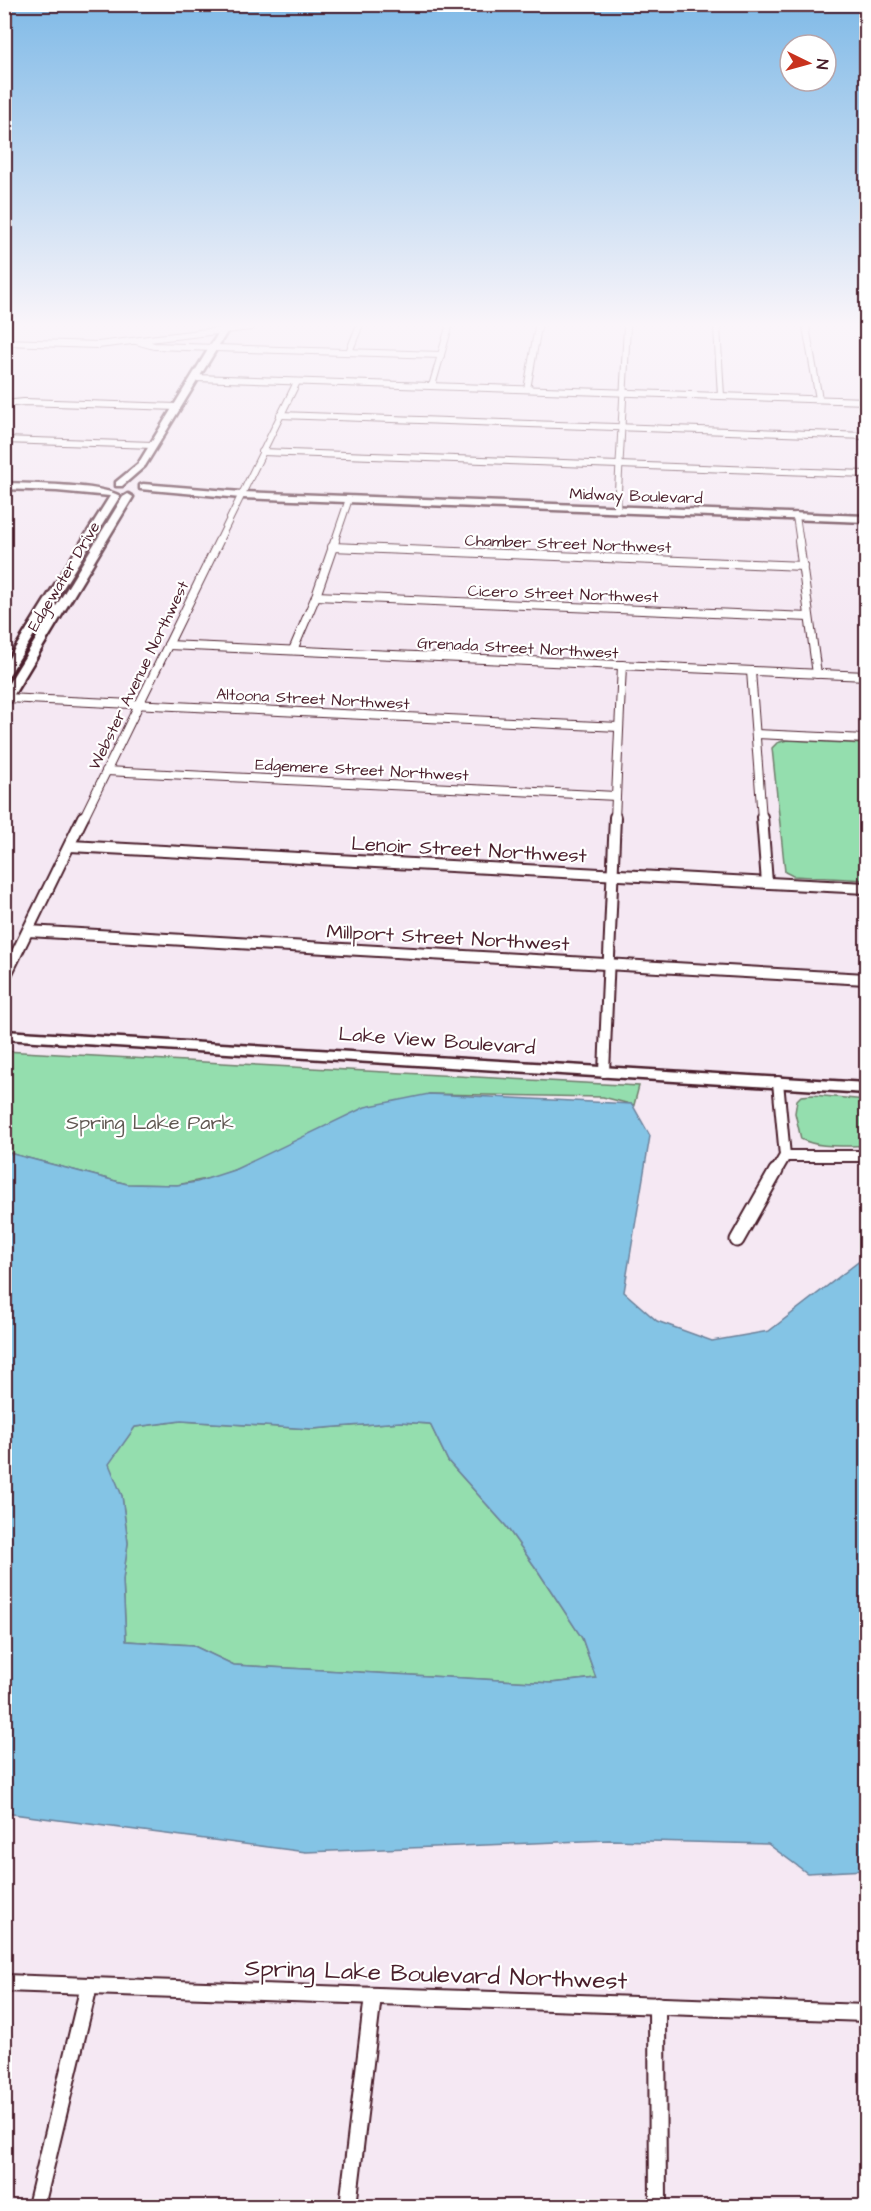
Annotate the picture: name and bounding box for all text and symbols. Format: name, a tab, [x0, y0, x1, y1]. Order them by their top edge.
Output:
north arrow	[778, 33, 838, 93]
text: N	[811, 58, 833, 70]
street label: Midway Boulevard	[569, 483, 703, 510]
street label: Edgewater Drive	[22, 517, 106, 636]
street label: Chamber Street Northwest	[464, 529, 672, 559]
street label: Webster Avenue Northwest	[83, 577, 195, 774]
street label: Cicero Street Northwest	[467, 580, 659, 608]
street label: Grenada Street Northwest	[417, 632, 620, 664]
street label: Altoona Street Northwest	[216, 683, 411, 715]
street label: Edgemere Street Northwest	[255, 753, 470, 788]
street label: Lenoir Street Northwest	[351, 830, 587, 870]
street label: Millport Street Northwest	[326, 918, 570, 958]
street label: Lake View Boulevard	[338, 1020, 536, 1062]
park label: Spring Lake Park	[66, 1109, 234, 1138]
street label: Spring Lake Boulevard Northwest	[244, 1951, 628, 2000]

